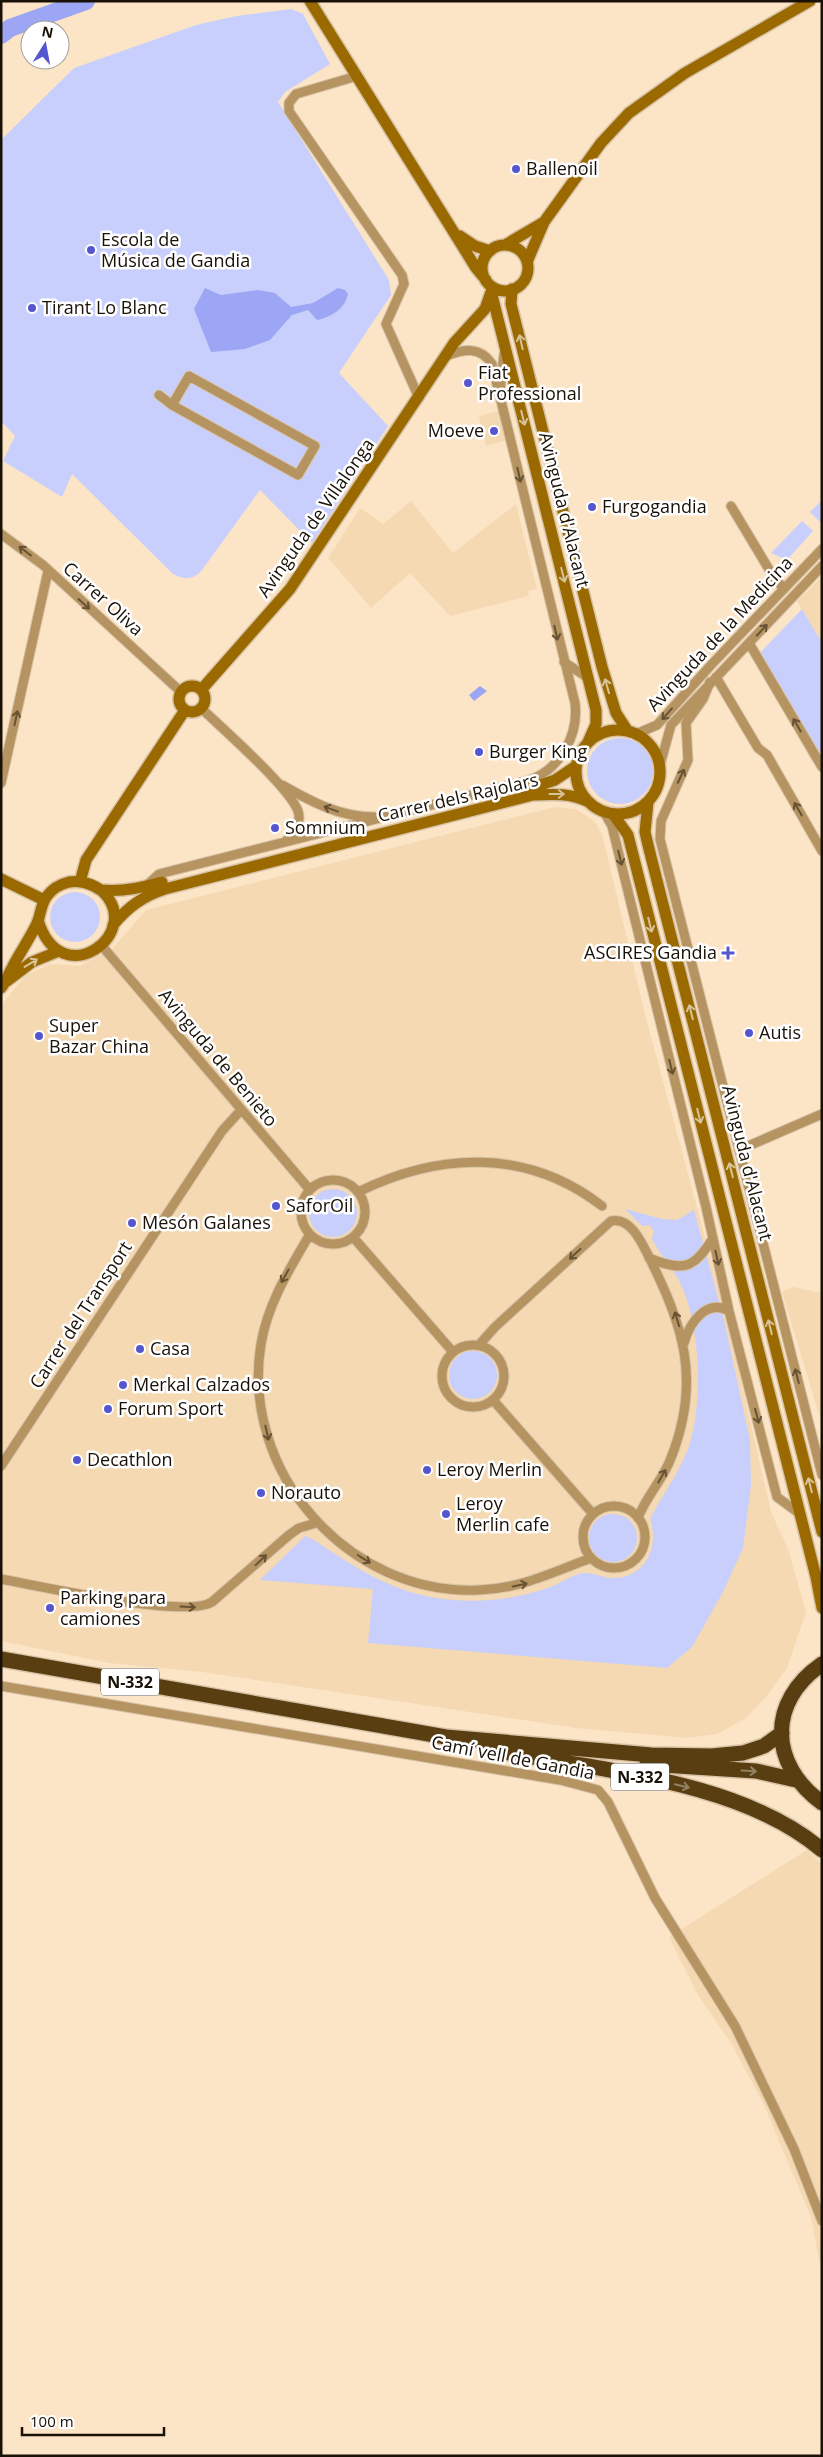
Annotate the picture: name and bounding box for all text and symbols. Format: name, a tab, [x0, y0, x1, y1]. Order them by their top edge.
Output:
north arrow	[20, 20, 70, 70]
text: N	[40, 21, 55, 42]
place label: Ballenoil	[526, 156, 598, 180]
marker: Ballenoil	[510, 163, 522, 175]
place label: Escola de Música de Gandia	[101, 227, 250, 272]
marker: Escola de Música de Gandia	[85, 244, 97, 256]
place label: Tirant Lo Blanc	[42, 295, 167, 319]
marker: Tirant Lo Blanc	[26, 302, 38, 314]
one-way arrow	[516, 334, 525, 350]
place label: Fiat Professional	[478, 360, 581, 405]
marker: Fiat Professional	[462, 377, 474, 389]
one-way arrow	[519, 409, 528, 425]
place label: Moeve	[428, 418, 484, 442]
marker: Moeve	[488, 425, 500, 437]
street label: Avinguda d'Alacant	[534, 430, 596, 590]
street label: Avinguda de Villalonga	[251, 433, 379, 602]
one-way arrow	[515, 466, 524, 482]
place label: Furgogandia	[602, 494, 707, 518]
marker: Furgogandia	[586, 501, 598, 513]
one-way arrow	[19, 546, 32, 557]
street label: Avinguda de la Medicina	[641, 551, 797, 716]
street label: Carrer Oliva	[58, 556, 149, 641]
one-way arrow	[559, 567, 568, 583]
one-way arrow	[77, 597, 90, 609]
one-way arrow	[756, 623, 768, 636]
one-way arrow	[552, 624, 561, 640]
one-way arrow	[602, 678, 612, 694]
one-way arrow	[661, 707, 673, 720]
one-way arrow	[11, 710, 21, 726]
one-way arrow	[792, 719, 802, 733]
place label: Burger King	[489, 739, 588, 763]
marker: Burger King	[473, 746, 485, 758]
street label: Carrer dels Rajolars	[375, 767, 540, 827]
one-way arrow	[676, 769, 686, 784]
one-way arrow	[549, 789, 565, 799]
one-way arrow	[792, 803, 802, 817]
one-way arrow	[323, 804, 339, 813]
place label: Somnium	[285, 815, 366, 839]
marker: Somnium	[269, 822, 281, 834]
one-way arrow	[616, 849, 625, 865]
one-way arrow	[646, 916, 655, 932]
place label: ASCIRES Gandia	[584, 940, 717, 964]
marker: ASCIRES Gandia	[721, 946, 735, 960]
one-way arrow	[23, 958, 37, 968]
street label: Avinguda de Benieto	[154, 983, 284, 1131]
one-way arrow	[685, 1005, 695, 1021]
place label: Super Bazar China	[49, 1013, 149, 1058]
place label: Autis	[759, 1020, 801, 1044]
marker: Autis	[743, 1027, 755, 1039]
marker: Super Bazar China	[33, 1030, 45, 1042]
one-way arrow	[666, 1058, 676, 1074]
street label: Avinguda d'Alacant	[717, 1083, 779, 1243]
one-way arrow	[695, 1108, 704, 1124]
one-way arrow	[725, 1162, 735, 1178]
place label: SaforOil	[286, 1193, 353, 1217]
marker: SaforOil	[270, 1200, 282, 1212]
place label: Mesón Galanes	[142, 1210, 271, 1234]
marker: Mesón Galanes	[126, 1217, 138, 1229]
street label: Carrer del Transport	[24, 1236, 137, 1393]
one-way arrow	[568, 1248, 581, 1260]
one-way arrow	[713, 1250, 722, 1266]
one-way arrow	[280, 1269, 290, 1283]
one-way arrow	[671, 1311, 681, 1327]
one-way arrow	[765, 1320, 775, 1336]
place label: Casa	[150, 1336, 190, 1360]
marker: Casa	[134, 1343, 146, 1355]
one-way arrow	[792, 1369, 801, 1385]
place label: Merkal Calzados	[133, 1372, 270, 1396]
marker: Merkal Calzados	[117, 1379, 129, 1391]
place label: Forum Sport	[118, 1396, 223, 1420]
marker: Forum Sport	[102, 1403, 114, 1415]
one-way arrow	[753, 1408, 762, 1424]
one-way arrow	[263, 1425, 272, 1441]
place label: Decathlon	[87, 1447, 173, 1471]
marker: Decathlon	[71, 1454, 83, 1466]
place label: Leroy Merlin	[437, 1457, 542, 1481]
marker: Leroy Merlin	[421, 1464, 433, 1476]
one-way arrow	[657, 1468, 667, 1483]
one-way arrow	[805, 1477, 814, 1493]
place label: Norauto	[271, 1480, 341, 1504]
marker: Norauto	[255, 1487, 267, 1499]
place label: Leroy Merlin cafe	[456, 1491, 549, 1536]
marker: Leroy Merlin cafe	[440, 1508, 452, 1520]
one-way arrow	[255, 1554, 268, 1566]
one-way arrow	[356, 1554, 370, 1564]
one-way arrow	[511, 1579, 527, 1589]
place label: Parking para camiones	[60, 1585, 166, 1630]
marker: Parking para camiones	[44, 1602, 56, 1614]
one-way arrow	[179, 1602, 195, 1611]
road number: N-332	[101, 1668, 159, 1695]
street label: Camí vell de Gandia	[430, 1729, 597, 1785]
road number: N-332	[611, 1764, 669, 1790]
one-way arrow	[741, 1767, 757, 1776]
one-way arrow	[673, 1782, 689, 1791]
scale bar	[22, 2404, 165, 2436]
text: 100 m	[30, 2411, 74, 2431]

